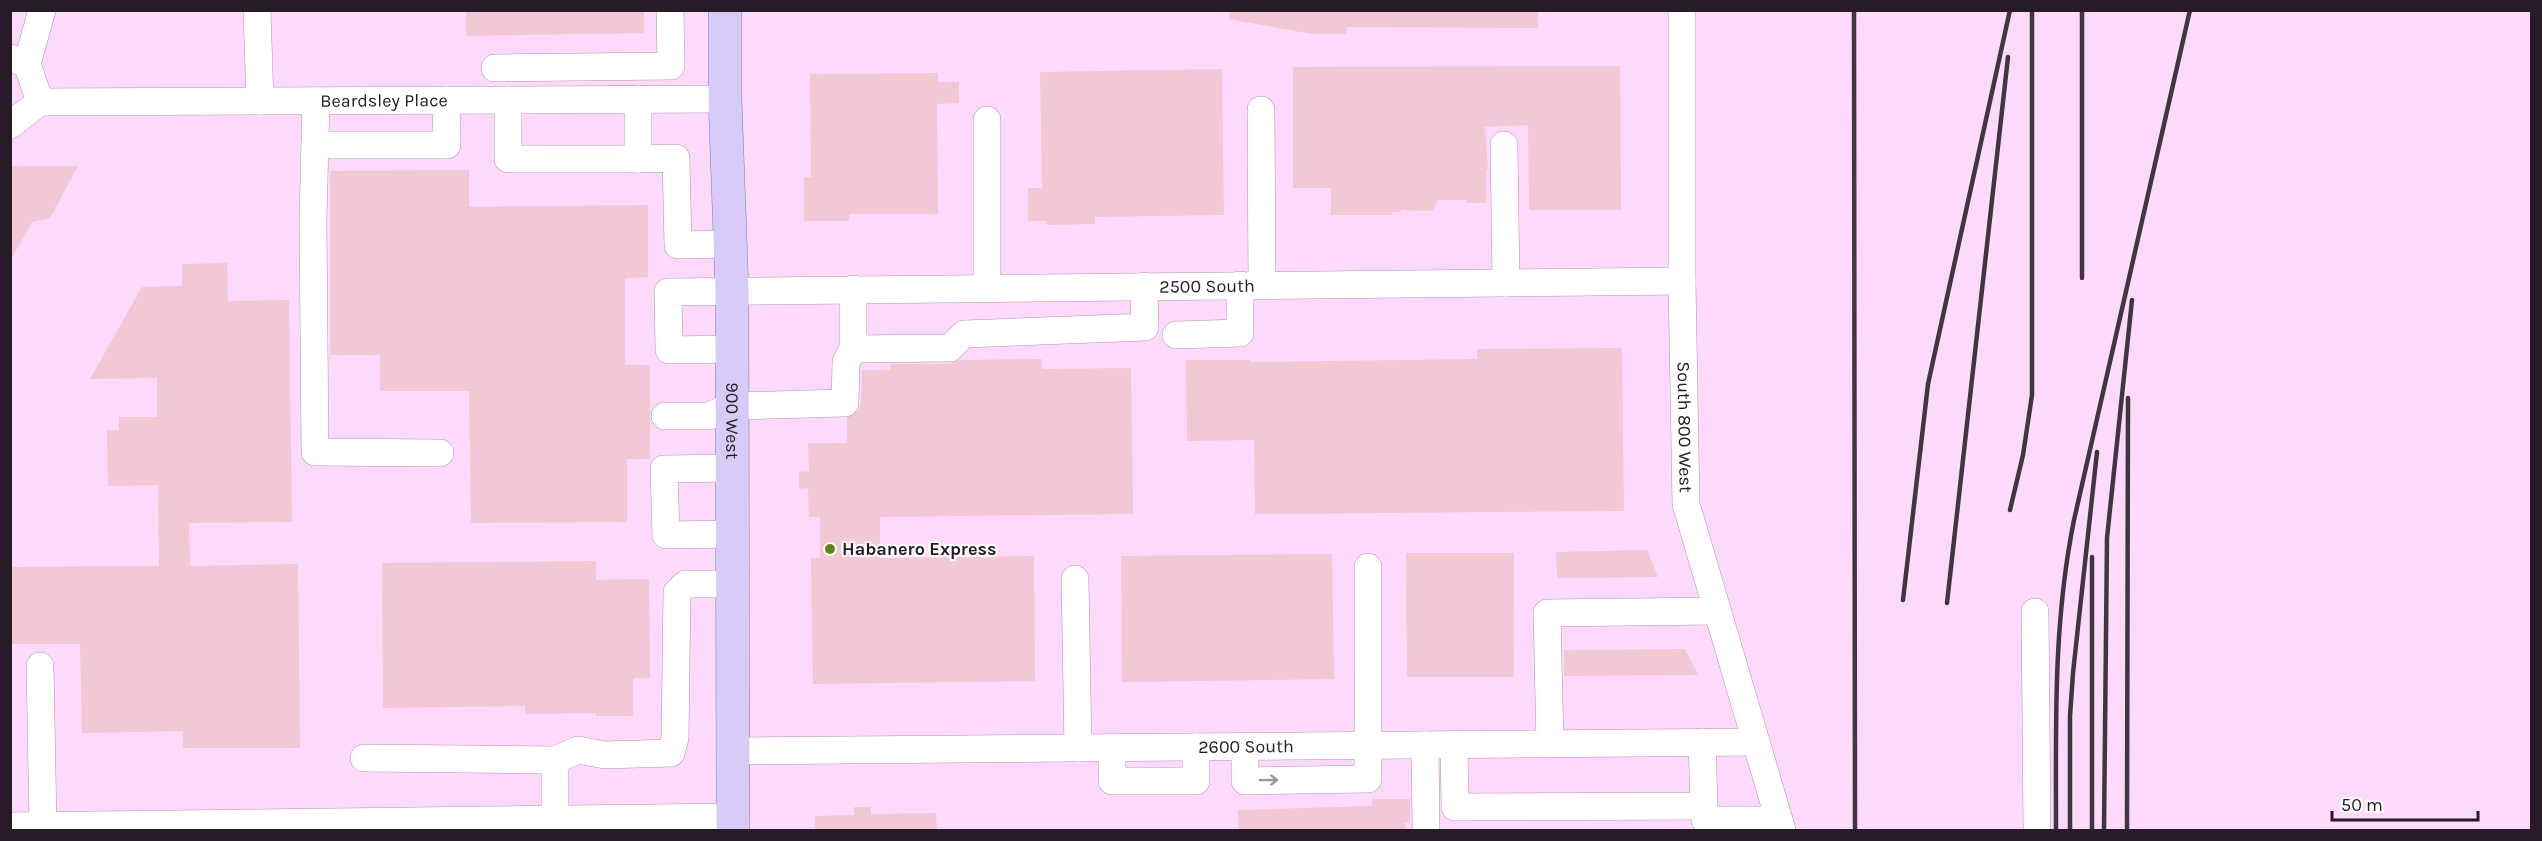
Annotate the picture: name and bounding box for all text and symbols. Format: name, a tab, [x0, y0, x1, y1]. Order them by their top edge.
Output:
street label: Beardsley Place	[320, 89, 448, 112]
street label: 2500 South	[1159, 275, 1255, 298]
street label: South 800 West	[1672, 361, 1697, 493]
street label: 900 West	[721, 382, 743, 460]
place label: Habanero Express	[842, 538, 996, 560]
marker: Habanero Express	[823, 542, 837, 556]
street label: 2600 South	[1198, 735, 1294, 758]
one-way arrow	[1259, 775, 1279, 786]
scale bar	[2332, 784, 2478, 822]
text: 50 m	[2341, 794, 2383, 816]

